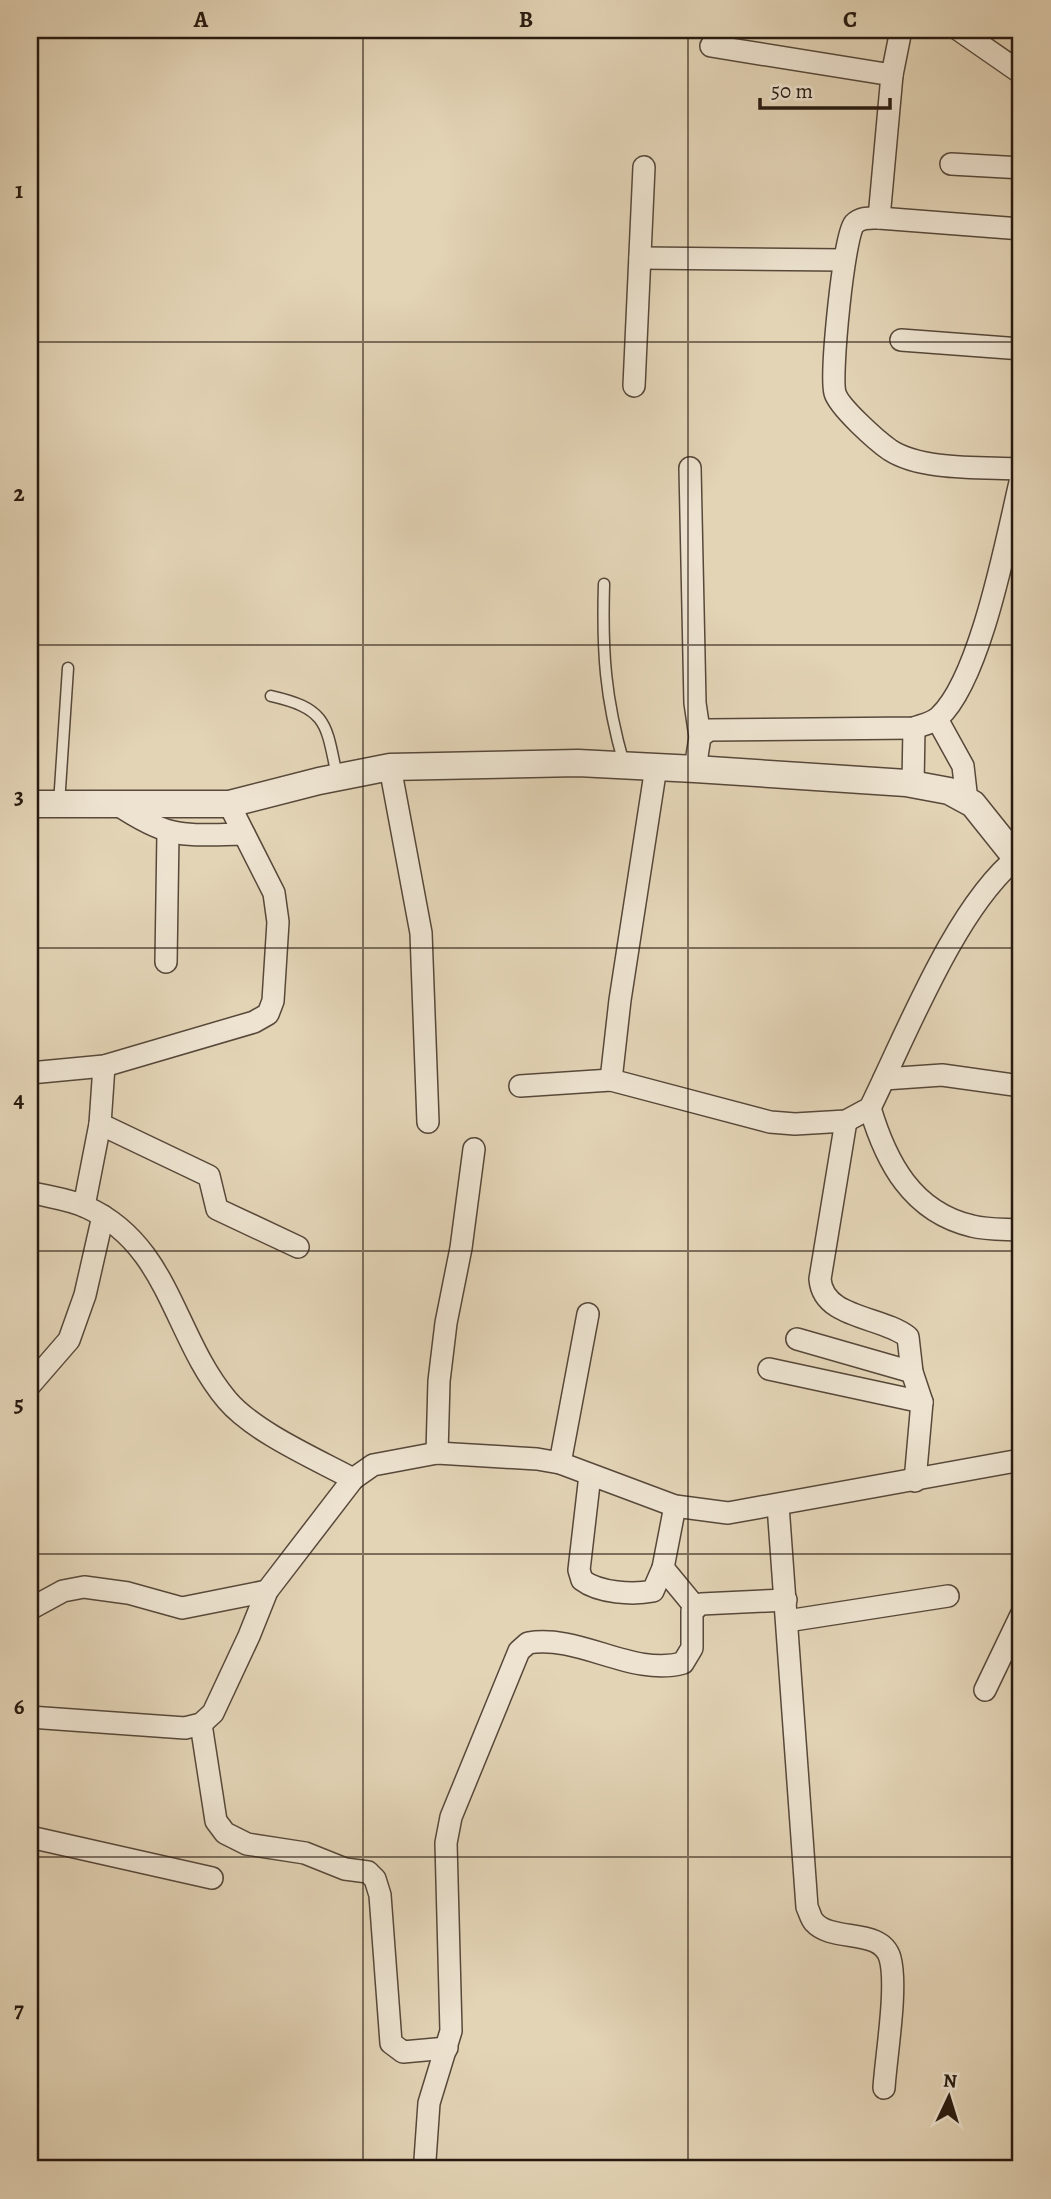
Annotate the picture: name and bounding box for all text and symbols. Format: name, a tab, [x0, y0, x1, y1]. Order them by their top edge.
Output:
text: A	[193, 4, 209, 35]
text: B	[519, 4, 533, 35]
text: C	[843, 4, 857, 35]
scale bar	[760, 66, 890, 110]
text: 50 m	[771, 77, 813, 105]
text: 1	[15, 175, 23, 206]
text: 2	[13, 478, 25, 509]
text: 3	[14, 781, 24, 812]
text: 4	[14, 1084, 25, 1115]
text: 5	[14, 1388, 24, 1419]
text: 6	[14, 1691, 25, 1722]
text: 7	[14, 1994, 24, 2025]
north arrow	[914, 2062, 984, 2132]
text: N	[942, 2068, 958, 2095]

